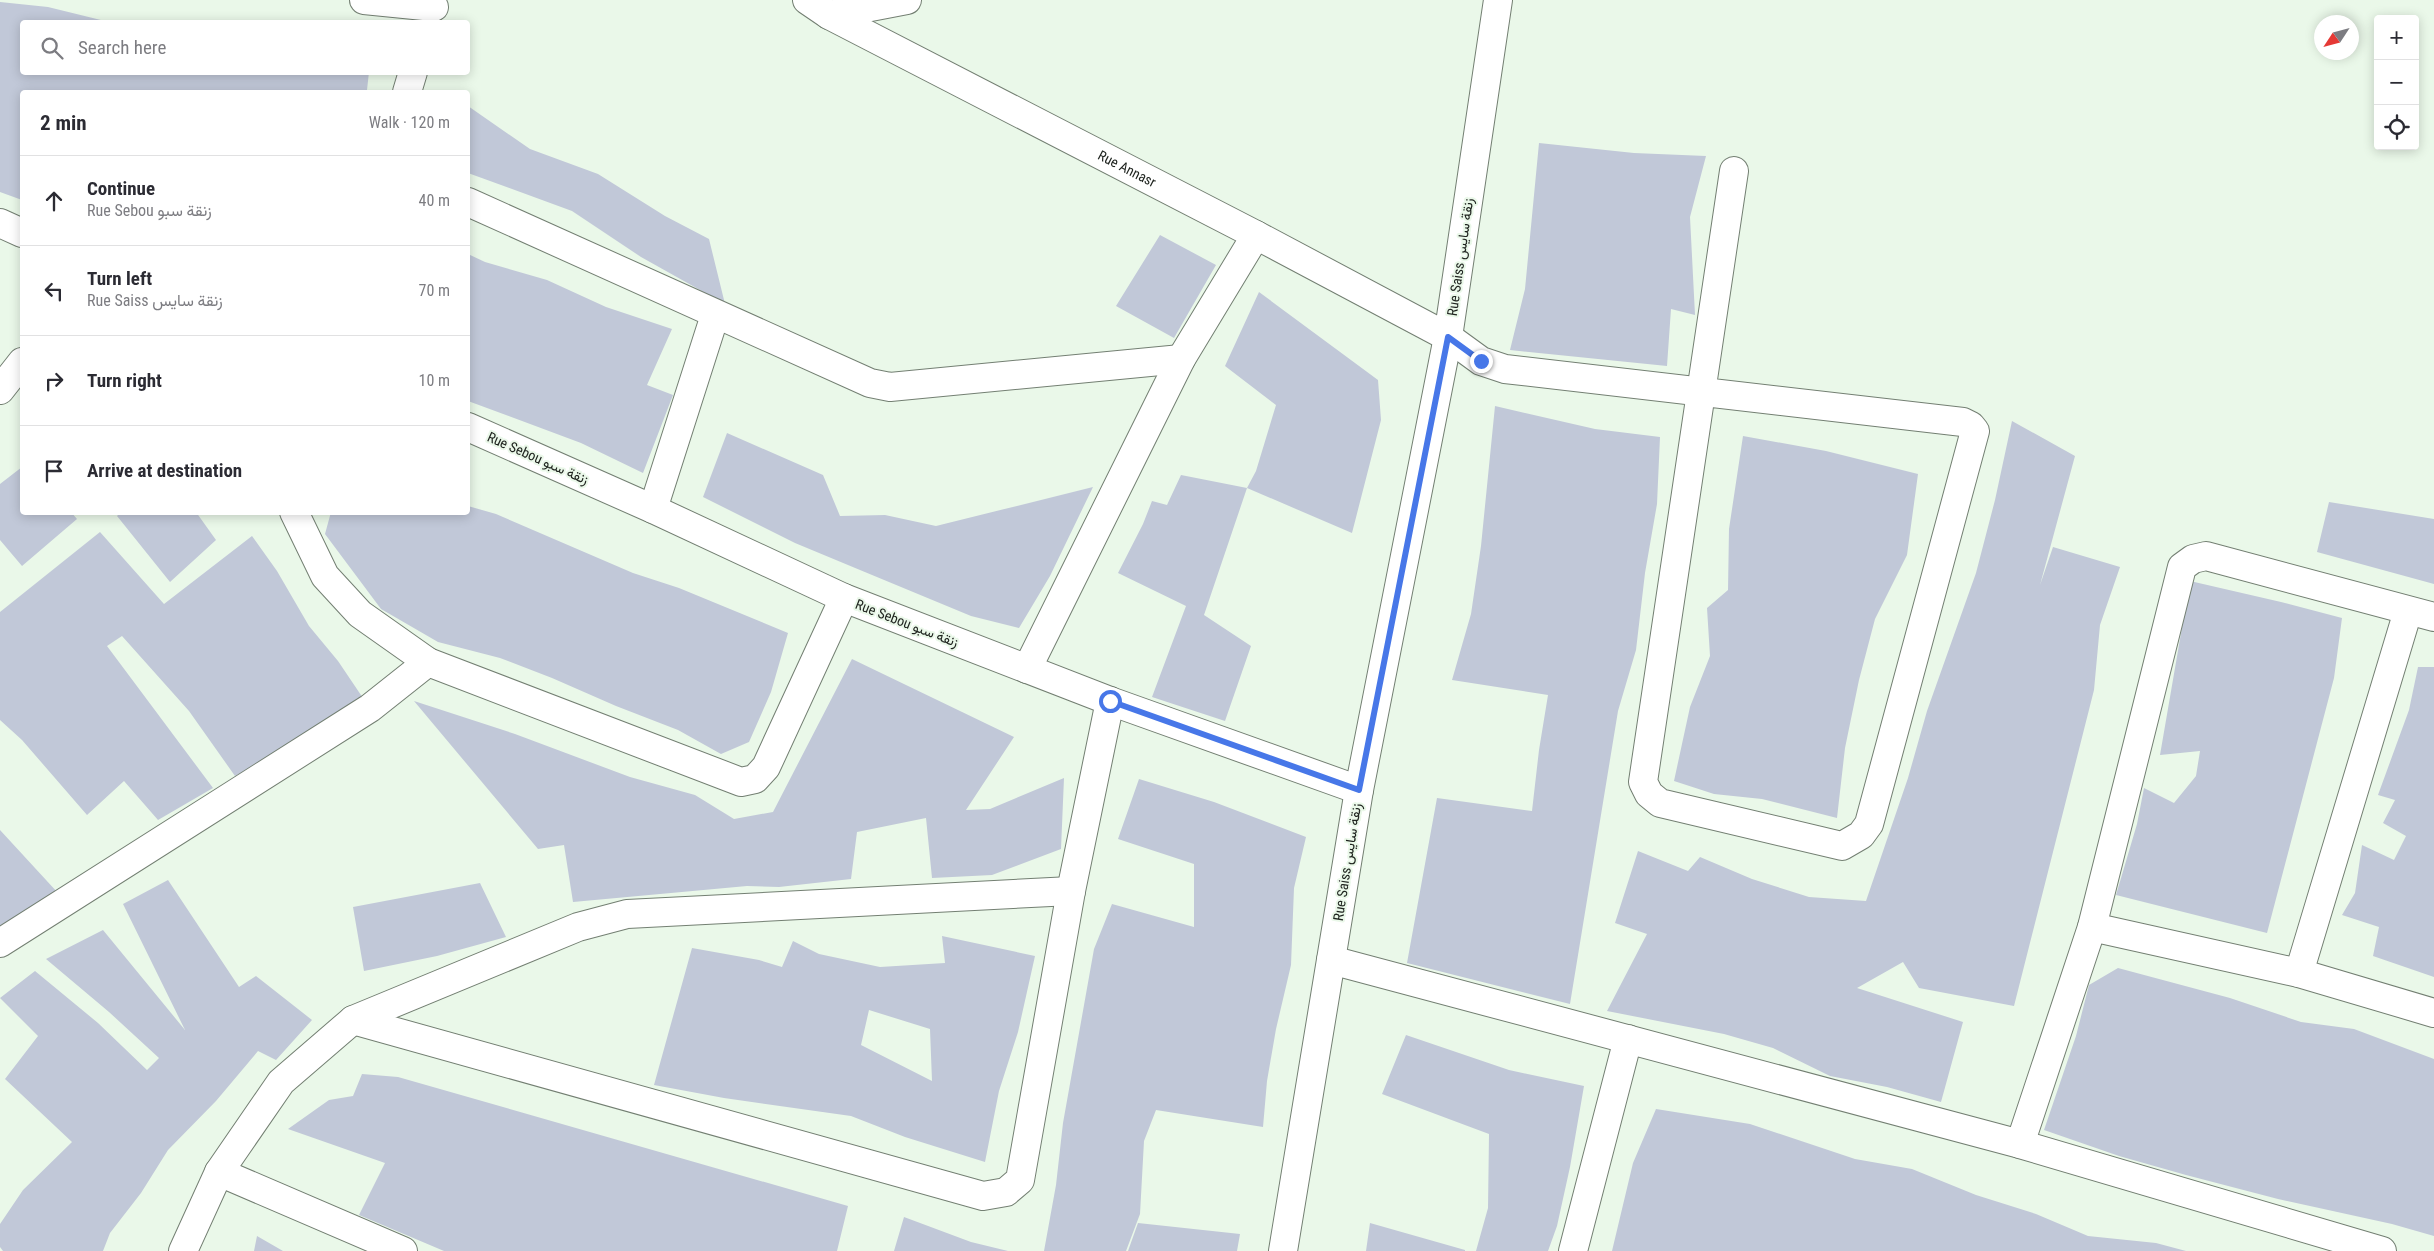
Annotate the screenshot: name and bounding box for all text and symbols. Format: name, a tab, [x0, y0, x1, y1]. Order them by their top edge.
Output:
north arrow	[2314, 15, 2359, 60]
map controls	[2374, 15, 2419, 150]
button: +	[2374, 15, 2419, 60]
search box	[20, 20, 470, 75]
icon: search	[38, 34, 66, 62]
text: Search here	[78, 36, 166, 59]
button: −	[2374, 60, 2419, 105]
button: locate	[2374, 105, 2419, 150]
text: 2 min	[40, 111, 87, 135]
text: Walk · 120 m	[369, 113, 450, 132]
street label: Rue Annasr	[1095, 147, 1159, 190]
text: Continue	[87, 177, 155, 200]
icon: ahead	[40, 187, 68, 215]
text: 40 m	[418, 191, 450, 210]
street label: Rue Saiss زنقة سايس	[1444, 197, 1477, 317]
text: Rue Sebou زنقة سبو	[87, 201, 212, 220]
text: Turn left	[87, 267, 152, 290]
icon: left	[40, 277, 68, 305]
text: 70 m	[418, 281, 450, 300]
text: Rue Saiss زنقة سايس	[87, 291, 223, 310]
route end	[1470, 350, 1493, 373]
icon: right	[40, 367, 68, 395]
text: Turn right	[87, 369, 162, 392]
text: 10 m	[418, 371, 450, 390]
street label: Rue Sebou زنقة سبو	[485, 429, 591, 488]
icon: arrive	[40, 457, 68, 485]
text: Arrive at destination	[87, 459, 242, 482]
street label: Rue Sebou زنقة سبو	[853, 596, 961, 651]
route start	[1099, 690, 1122, 713]
street label: Rue Saiss زنقة سايس	[1330, 802, 1365, 922]

